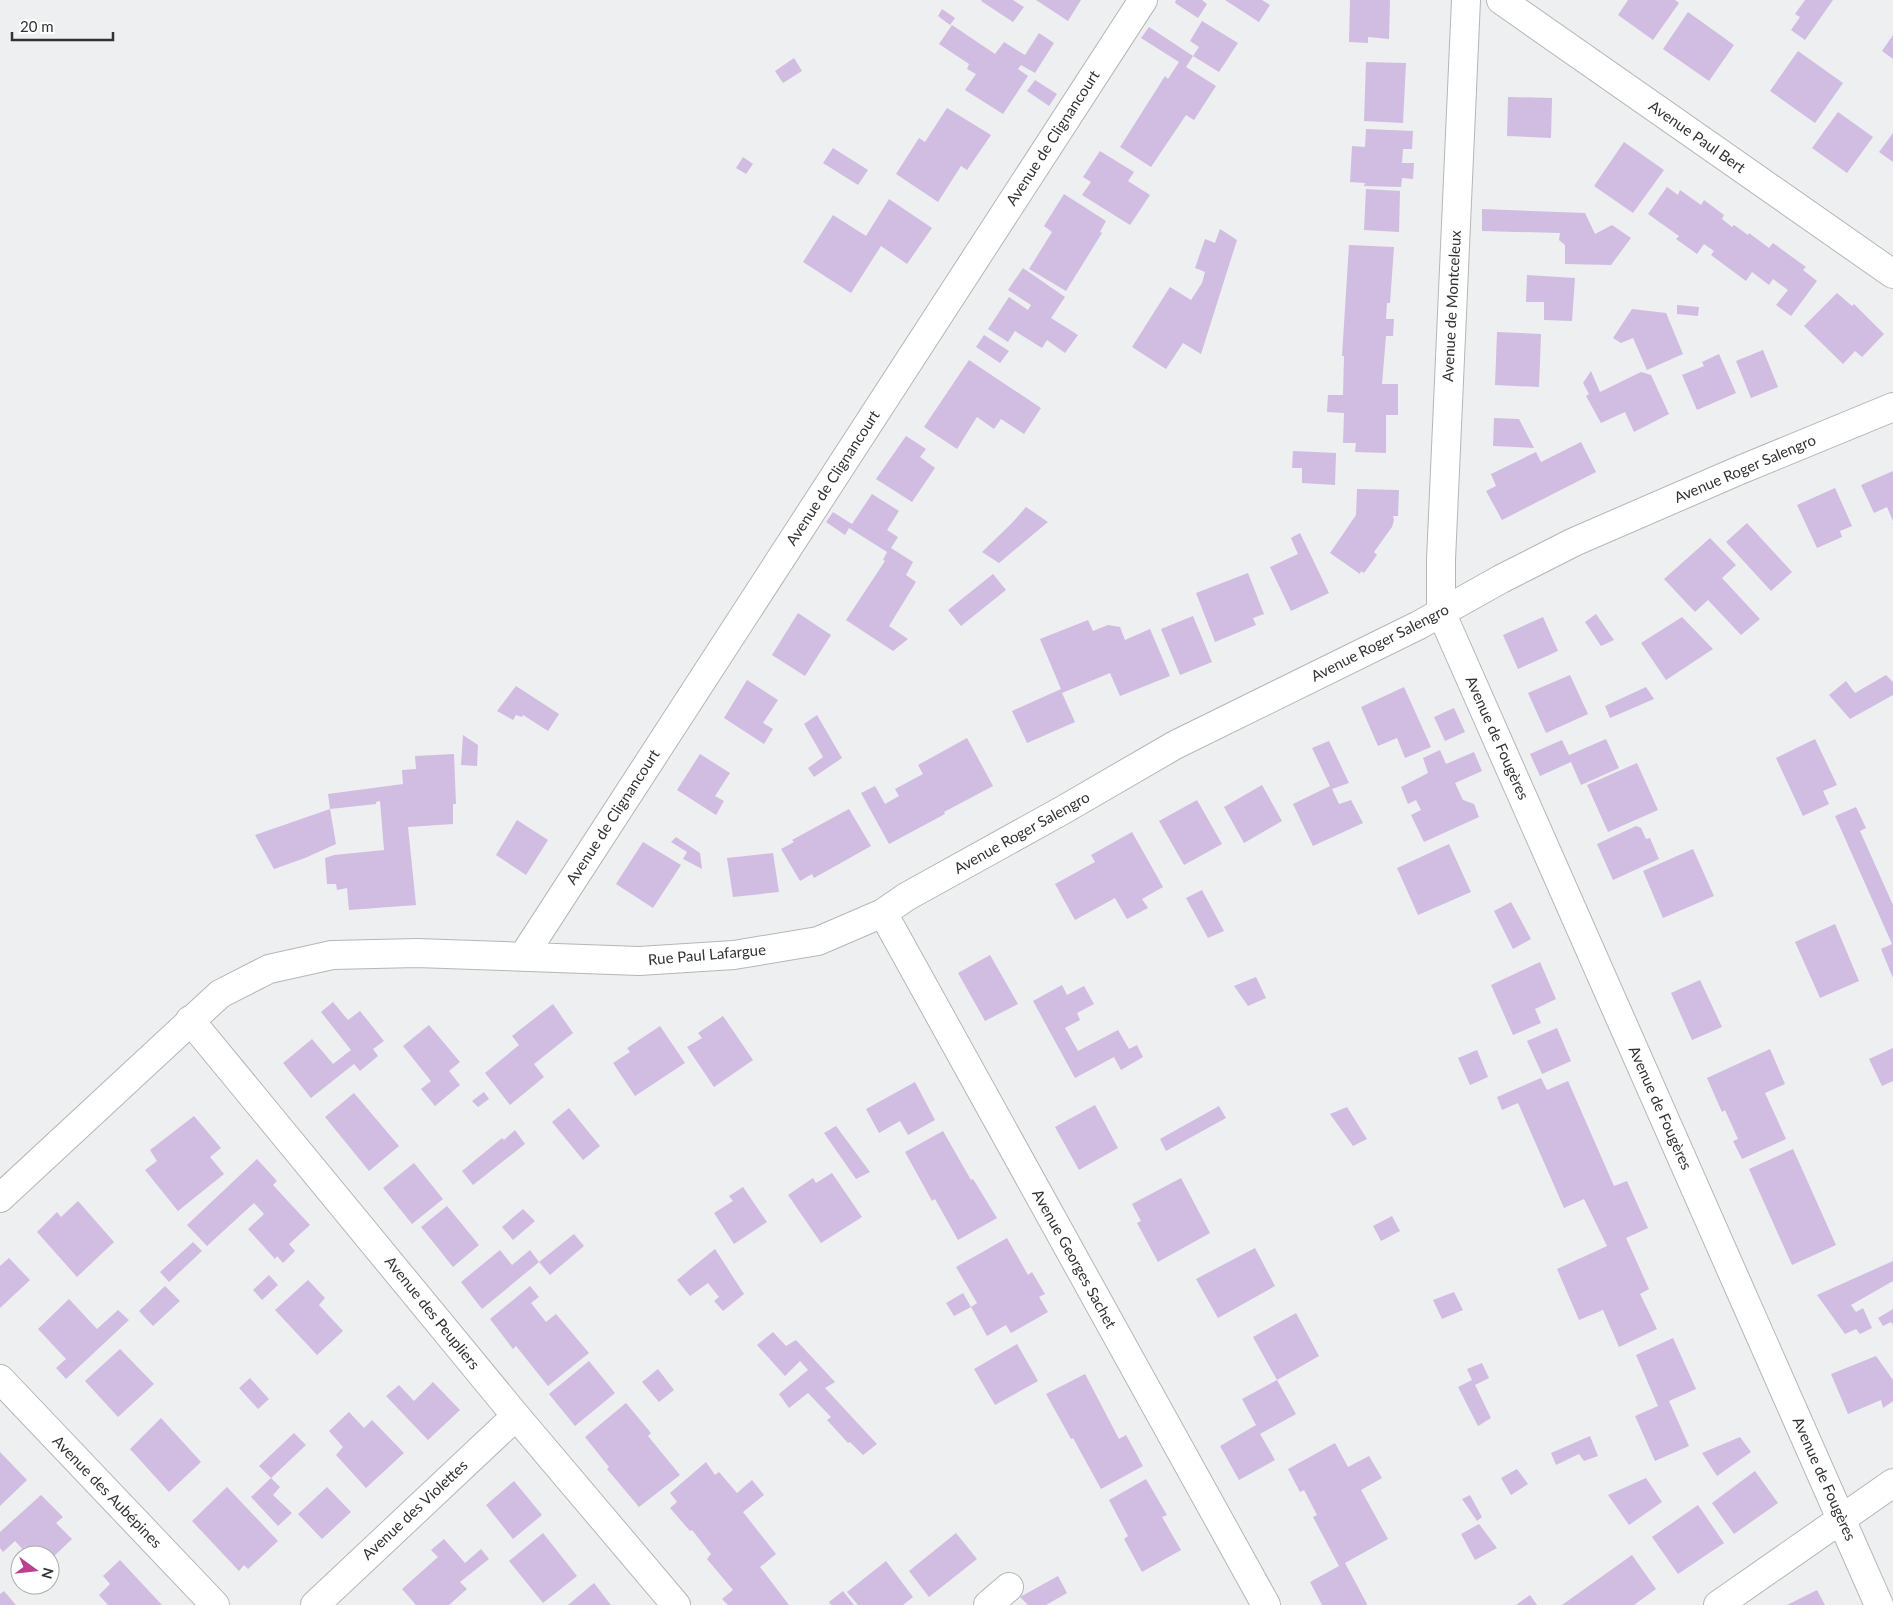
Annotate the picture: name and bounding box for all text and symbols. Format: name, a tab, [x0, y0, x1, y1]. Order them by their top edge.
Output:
scale bar	[12, 10, 114, 42]
text: 20 m	[20, 17, 54, 35]
street label: Avenue de Clignancourt	[1002, 66, 1103, 208]
street label: Avenue Paul Bert	[1646, 96, 1750, 177]
street label: Avenue de Montceleux	[1438, 229, 1464, 382]
street label: Avenue de Clignancourt	[782, 406, 883, 548]
street label: Avenue Roger Salengro	[1671, 430, 1818, 506]
street label: Avenue Roger Salengro	[1308, 600, 1451, 685]
street label: Avenue de Fougères	[1463, 673, 1533, 802]
street label: Avenue de Clignancourt	[562, 745, 663, 887]
street label: Avenue Roger Salengro	[951, 787, 1092, 877]
street label: Rue Paul Lafargue	[647, 940, 767, 968]
street label: Avenue de Fougères	[1626, 1043, 1696, 1172]
street label: Avenue Georges Sachet	[1029, 1186, 1121, 1332]
street label: Avenue des Peupliers	[382, 1252, 484, 1373]
street label: Avenue de Fougères	[1790, 1414, 1860, 1543]
street label: Avenue des Aubépines	[49, 1431, 166, 1551]
street label: Avenue des Violettes	[358, 1456, 471, 1563]
north arrow	[10, 1545, 60, 1595]
text: N	[38, 1566, 58, 1581]

